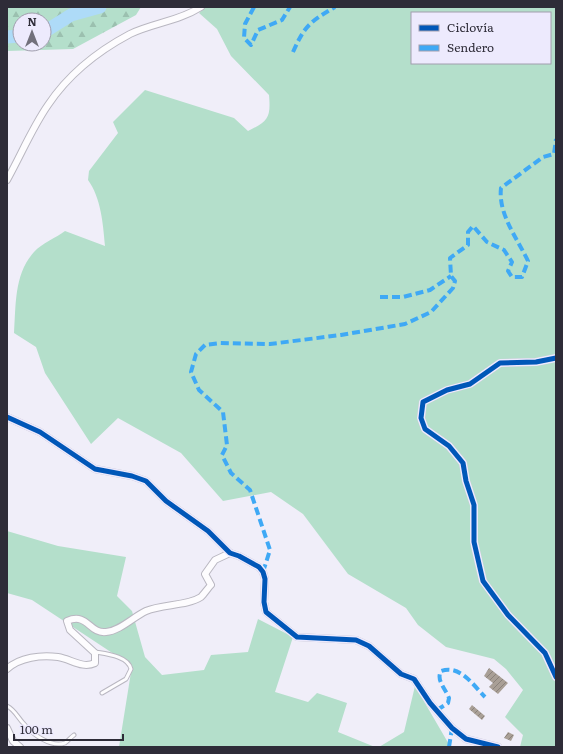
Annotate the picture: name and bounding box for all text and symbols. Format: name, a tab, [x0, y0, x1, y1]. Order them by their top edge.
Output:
north arrow	[12, 12, 52, 52]
legend	[411, 12, 551, 64]
text: N	[27, 13, 37, 29]
text: Ciclovía	[447, 18, 494, 36]
text: Sendero	[447, 38, 494, 56]
scale bar	[14, 716, 123, 742]
text: 100 m	[20, 720, 53, 738]

